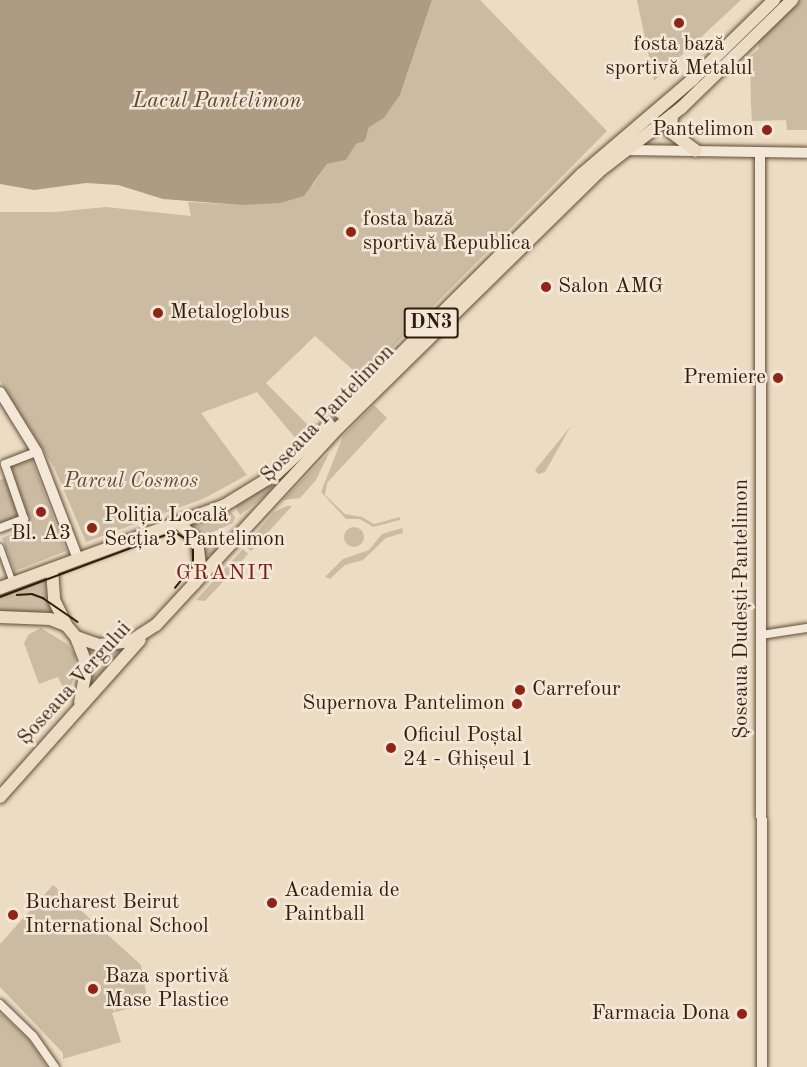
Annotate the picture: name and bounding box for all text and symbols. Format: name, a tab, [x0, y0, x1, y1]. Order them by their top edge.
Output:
marker: fosta bază sportivă Metalul	[672, 16, 686, 30]
place label: fosta bază sportivă Metalul	[606, 32, 752, 82]
water label: Lacul Pantelimon	[132, 89, 302, 115]
place label: Pantelimon	[652, 117, 754, 143]
marker: Pantelimon	[758, 121, 776, 139]
place label: fosta bază sportivă Republica	[363, 207, 531, 257]
marker: fosta bază sportivă Republica	[344, 225, 358, 239]
place label: Salon AMG	[558, 274, 663, 300]
marker: Salon AMG	[539, 280, 553, 294]
place label: Metaloglobus	[170, 300, 290, 326]
marker: Metaloglobus	[151, 306, 165, 320]
road number: DN3	[402, 306, 460, 340]
street label: Șoseaua Pantelimon	[256, 340, 400, 488]
place label: Premiere	[683, 365, 766, 391]
marker: Premiere	[771, 371, 785, 385]
park label: Parcul Cosmos	[64, 469, 198, 495]
street label: Șoseaua Dudești-Pantelimon	[729, 479, 755, 739]
place label: Poliția Locală Secția 3 Pantelimon	[104, 503, 285, 553]
marker: Bl. A3	[34, 505, 48, 519]
place label: Bl. A3	[11, 521, 71, 547]
marker: Poliția Locală Secția 3 Pantelimon	[85, 521, 99, 535]
district label: GRANIT	[176, 561, 274, 587]
street label: Șoseaua Vergului	[13, 617, 137, 751]
place label: Carrefour	[532, 677, 620, 703]
marker: Carrefour	[513, 683, 527, 697]
place label: Supernova Pantelimon	[302, 691, 505, 717]
marker: Supernova Pantelimon	[510, 697, 524, 711]
place label: Oficiul Poștal 24 - Ghișeul 1	[403, 723, 533, 773]
marker: Oficiul Poștal 24 - Ghișeul 1	[384, 741, 398, 755]
place label: Academia de Paintball	[284, 878, 399, 928]
place label: Bucharest Beirut International School	[25, 890, 209, 940]
marker: Academia de Paintball	[265, 896, 279, 910]
marker: Bucharest Beirut International School	[6, 908, 20, 922]
place label: Baza sportivă Mase Plastice	[105, 964, 229, 1014]
marker: Baza sportivă Mase Plastice	[86, 982, 100, 996]
place label: Farmacia Dona	[592, 1001, 730, 1027]
marker: Farmacia Dona	[735, 1007, 749, 1021]

